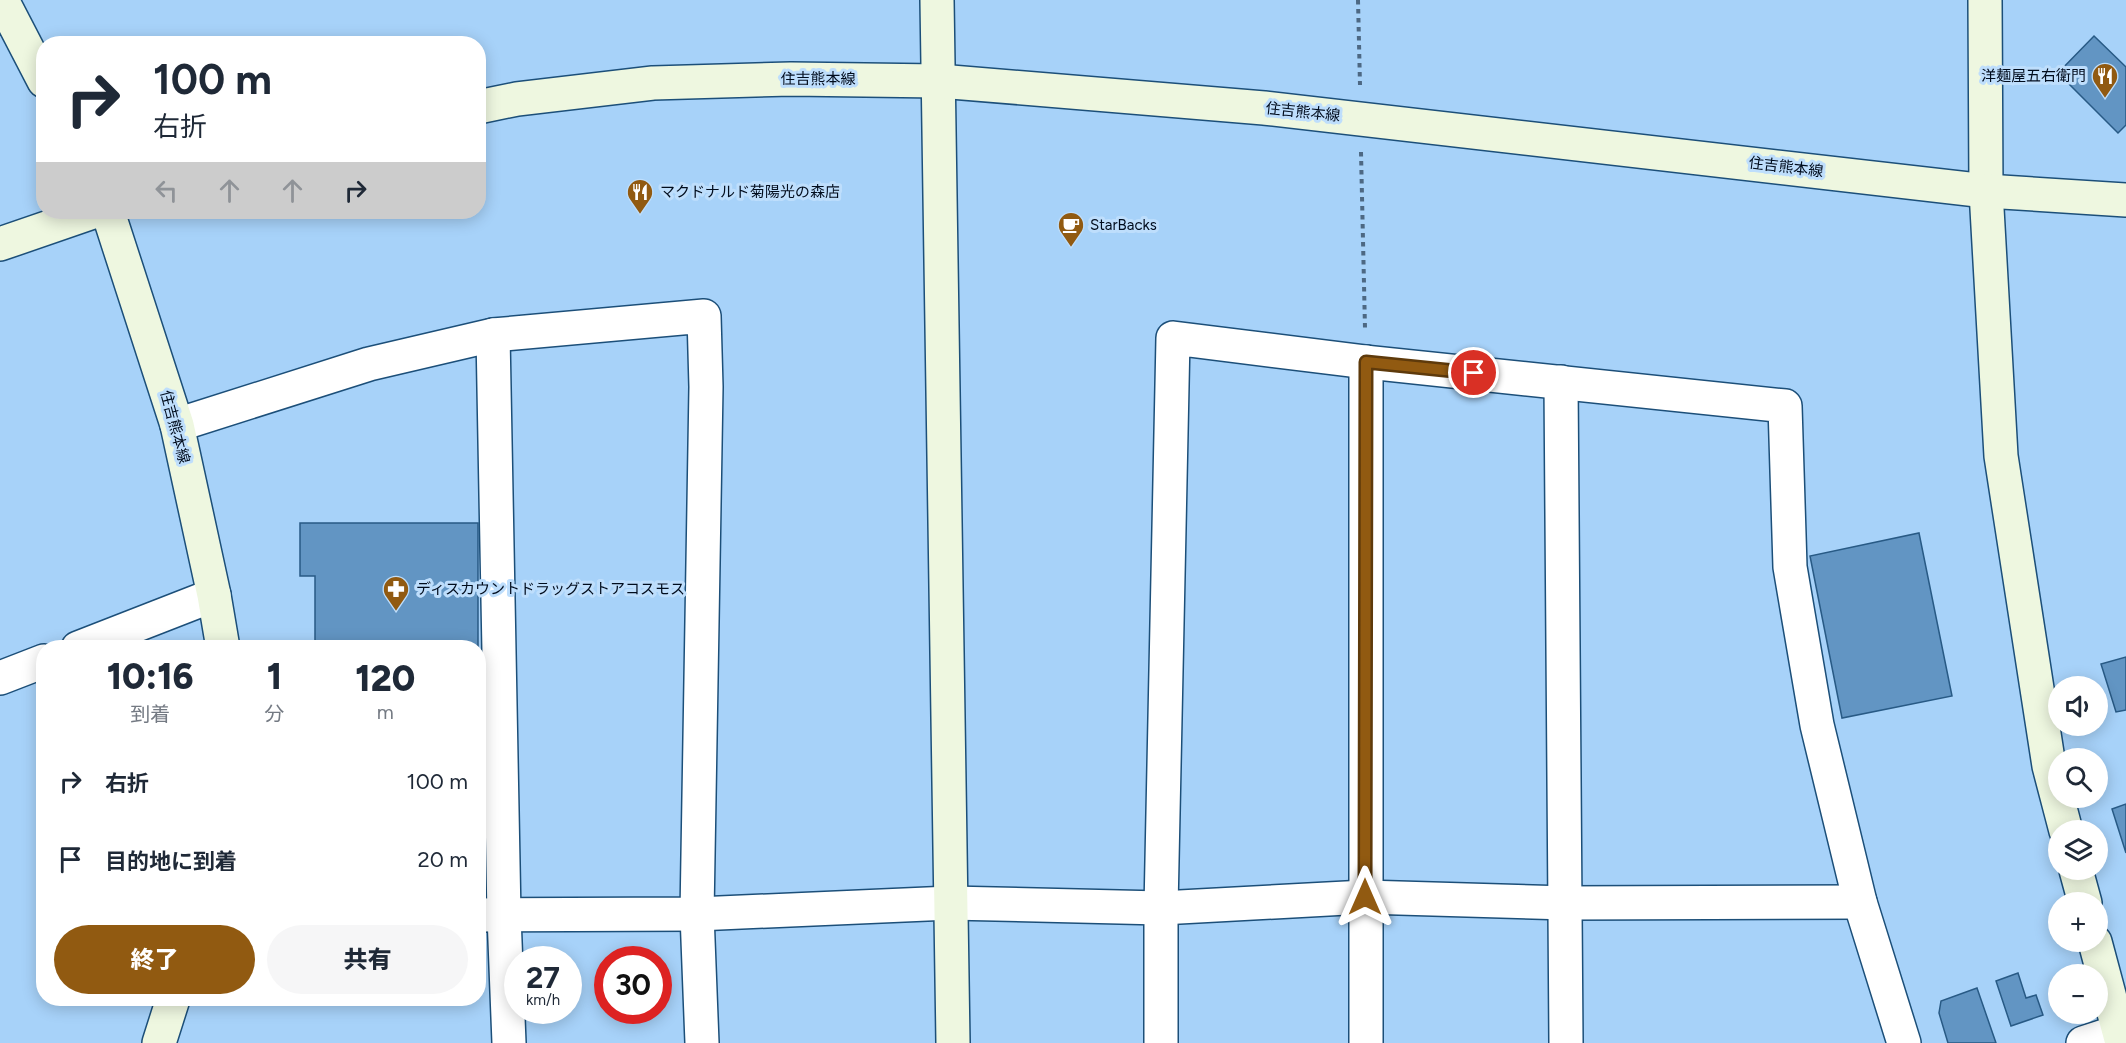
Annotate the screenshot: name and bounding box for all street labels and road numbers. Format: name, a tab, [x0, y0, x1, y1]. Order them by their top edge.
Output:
street label: 住吉熊本線	[780, 70, 856, 88]
street label: 住吉熊本線	[1265, 99, 1341, 125]
street label: 住吉熊本線	[1748, 153, 1824, 181]
street label: 住吉熊本線	[157, 388, 193, 466]

